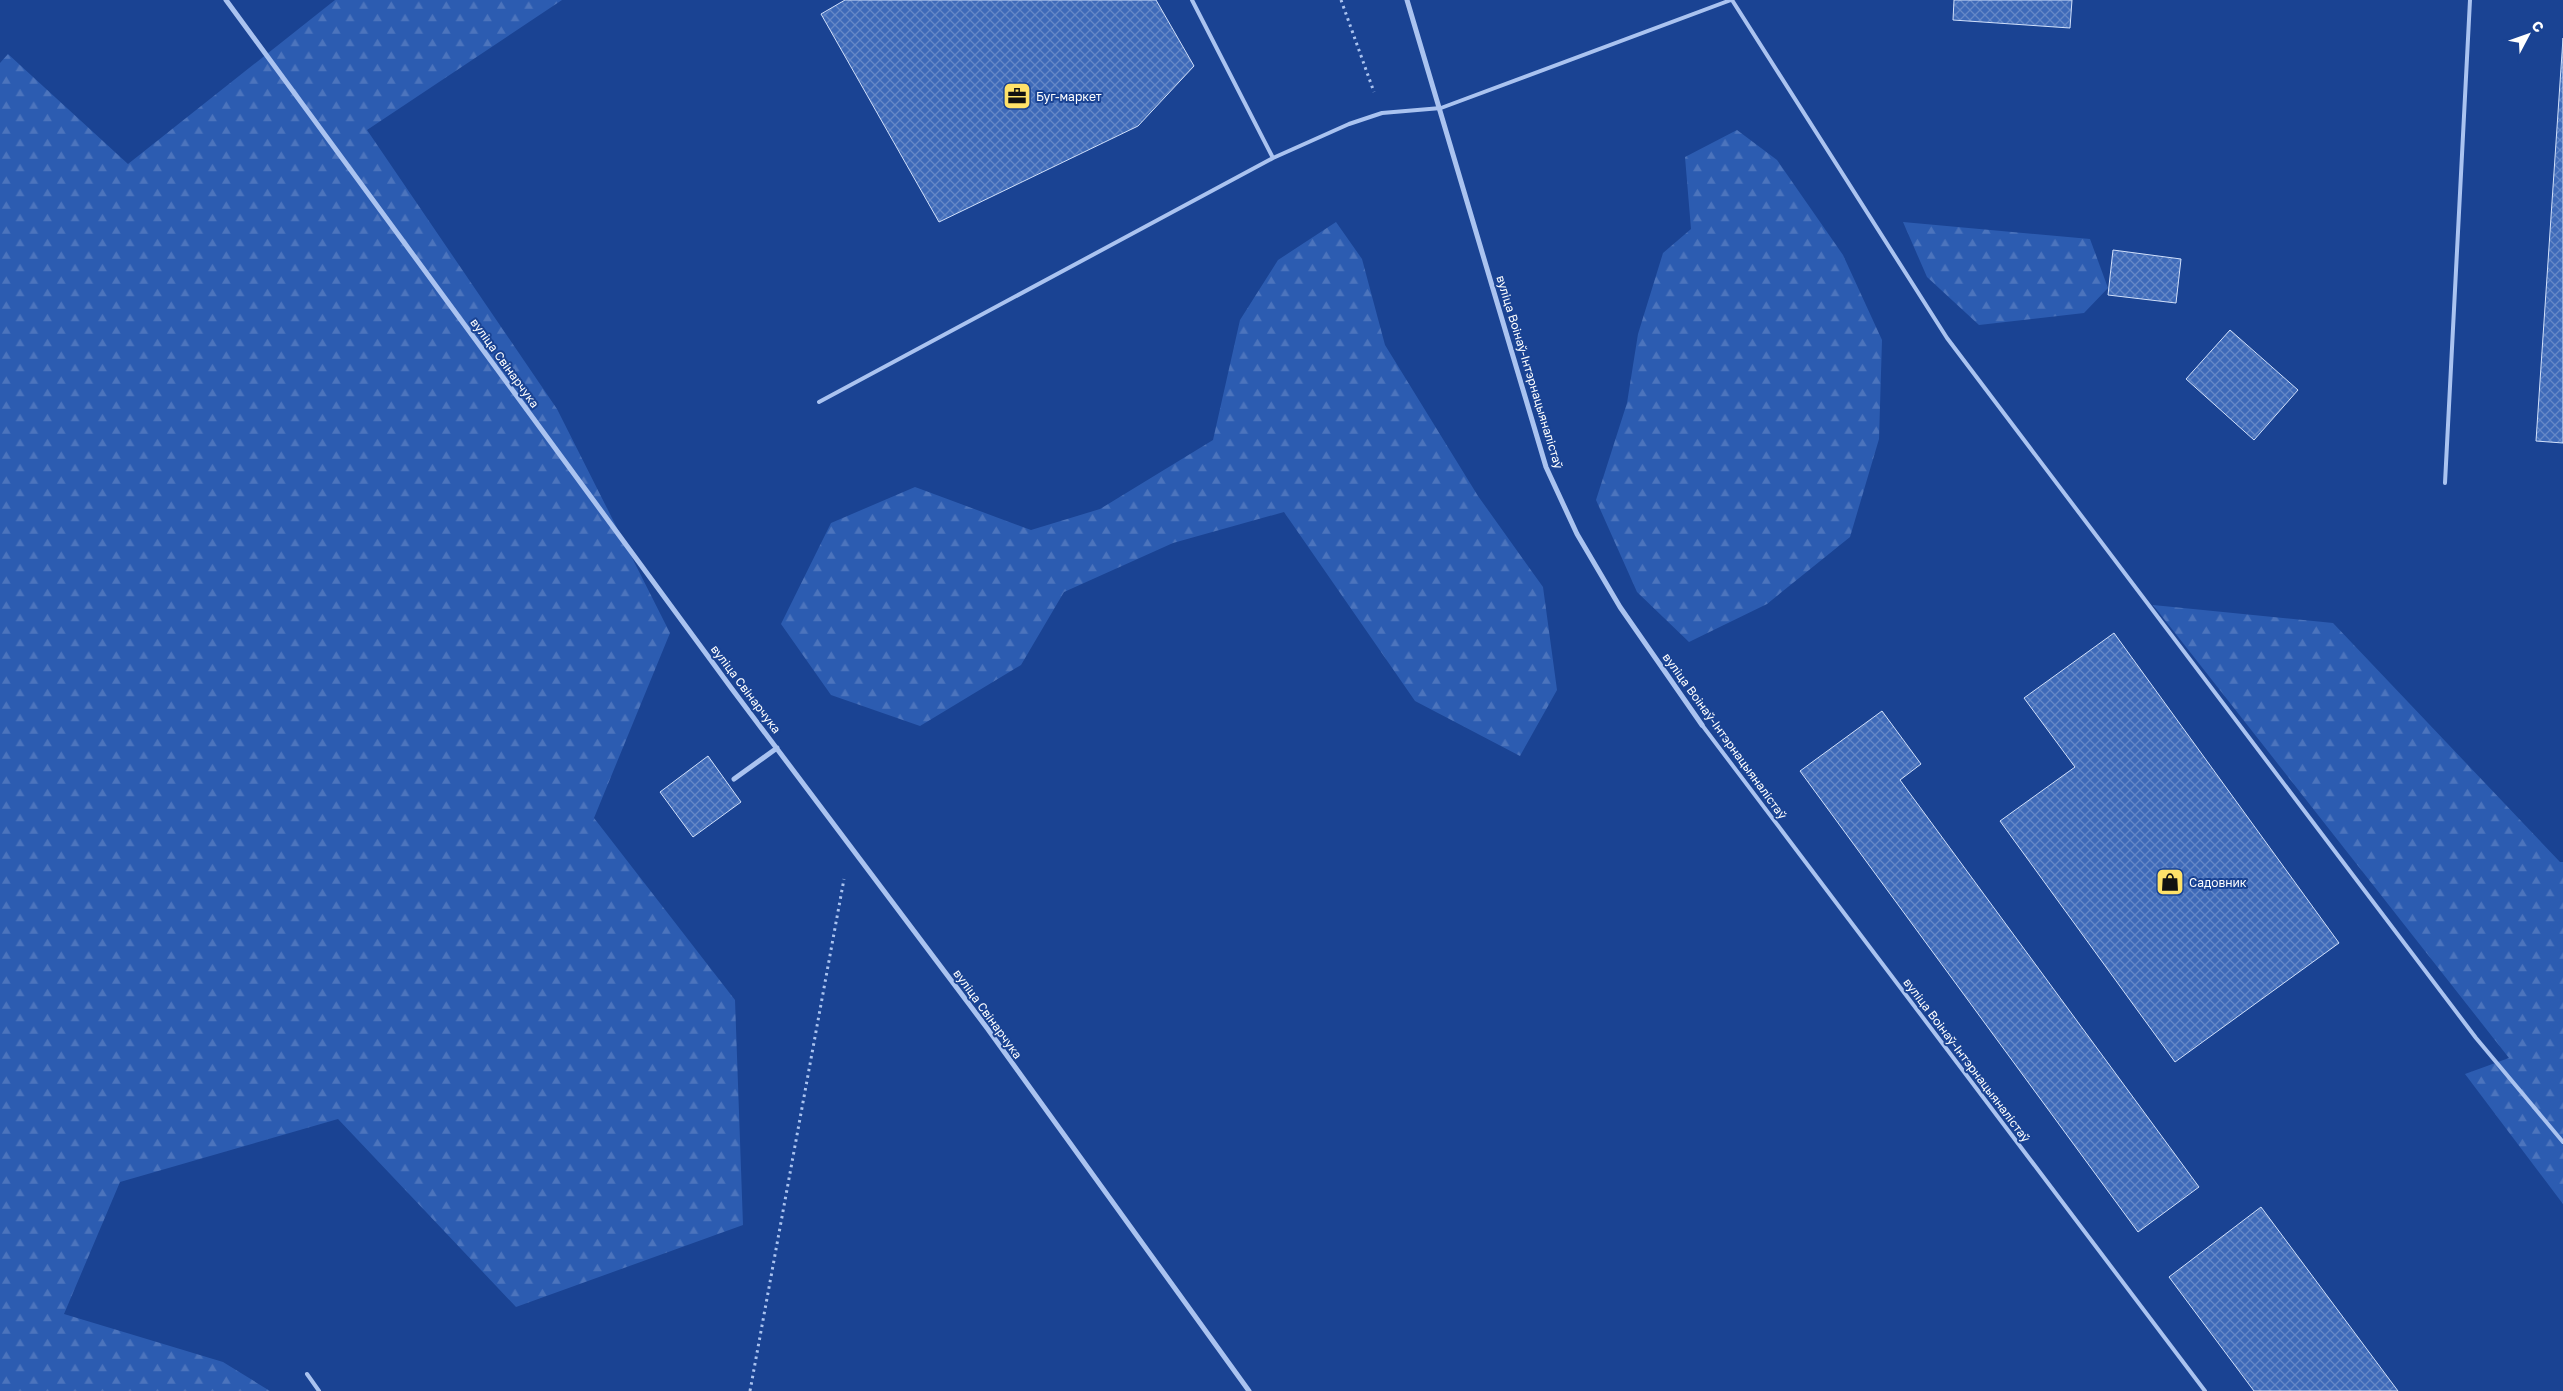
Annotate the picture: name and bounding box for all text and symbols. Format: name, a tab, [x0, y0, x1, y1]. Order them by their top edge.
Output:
north arrow	[2503, 10, 2553, 60]
text: С	[2529, 17, 2548, 36]
office icon: Буг-маркет	[1002, 81, 1032, 111]
place label: Буг-маркет	[1036, 89, 1102, 104]
street label: вуліца Воінаў-Інтэрнацыяналістаў	[1493, 273, 1567, 471]
street label: вуліца Свінарчука	[467, 315, 543, 411]
street label: вуліца Свінарчука	[708, 642, 784, 736]
street label: вуліца Воінаў-Інтэрнацыяналістаў	[1660, 650, 1790, 822]
shop icon: Садовник	[2155, 867, 2185, 897]
place label: Садовник	[2189, 875, 2247, 890]
street label: вуліца Свінарчука	[950, 966, 1026, 1062]
street label: вуліца Воінаў-Інтэрнацыяналістаў	[1900, 975, 2034, 1145]

